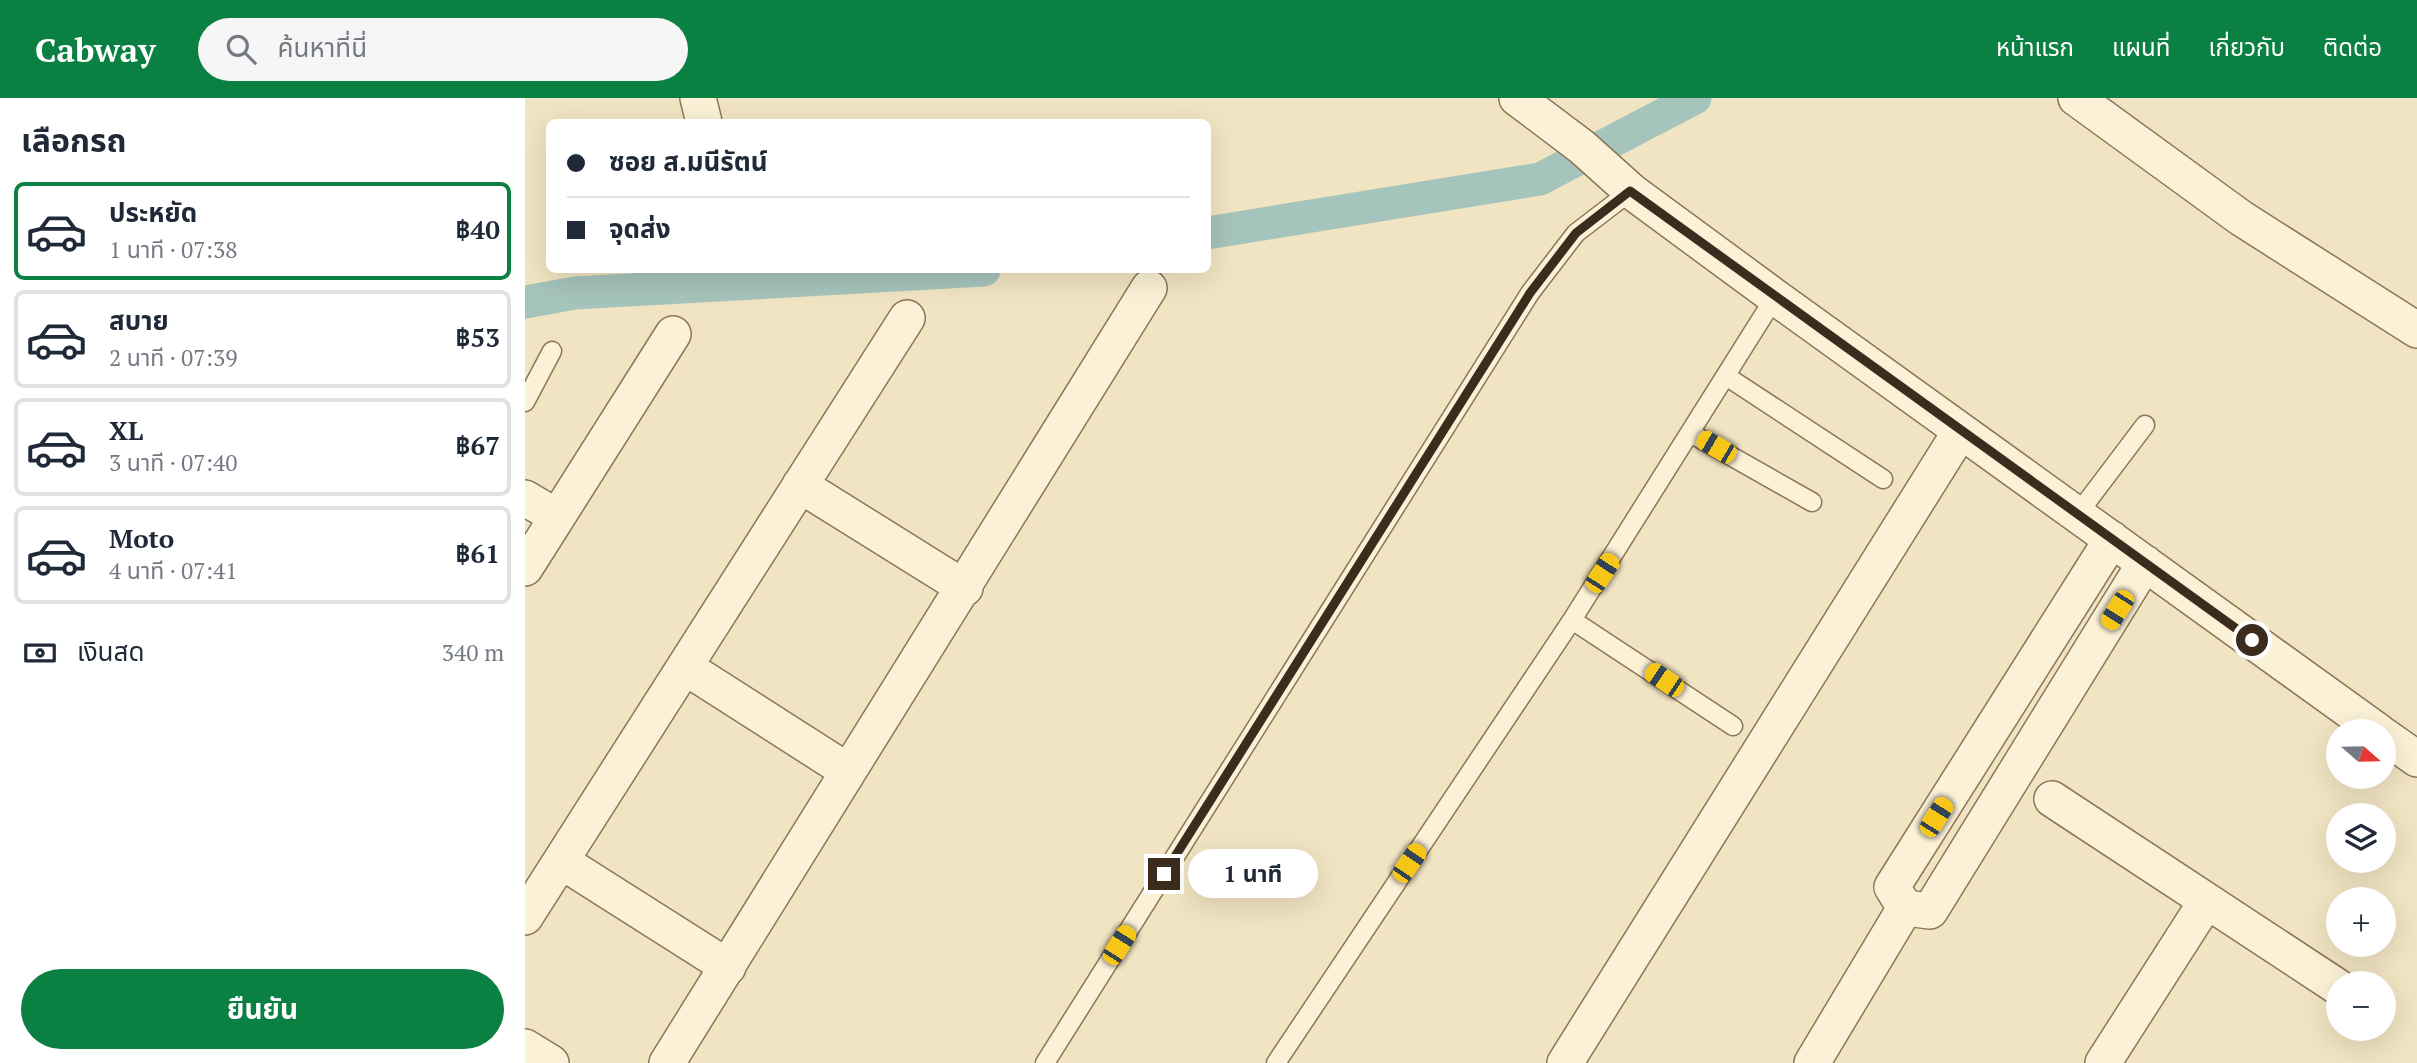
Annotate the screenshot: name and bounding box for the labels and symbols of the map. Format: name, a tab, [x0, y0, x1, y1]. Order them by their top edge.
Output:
car	[1693, 427, 1740, 467]
car	[1582, 550, 1623, 596]
car	[2097, 587, 2138, 633]
route start	[2236, 624, 2268, 656]
car	[1641, 660, 1688, 700]
north arrow	[2326, 719, 2396, 789]
car	[1916, 794, 1957, 840]
car	[1389, 840, 1430, 886]
callout: 1 นาที	[1189, 850, 1318, 898]
route end	[1148, 858, 1180, 890]
car	[1099, 922, 1140, 968]

